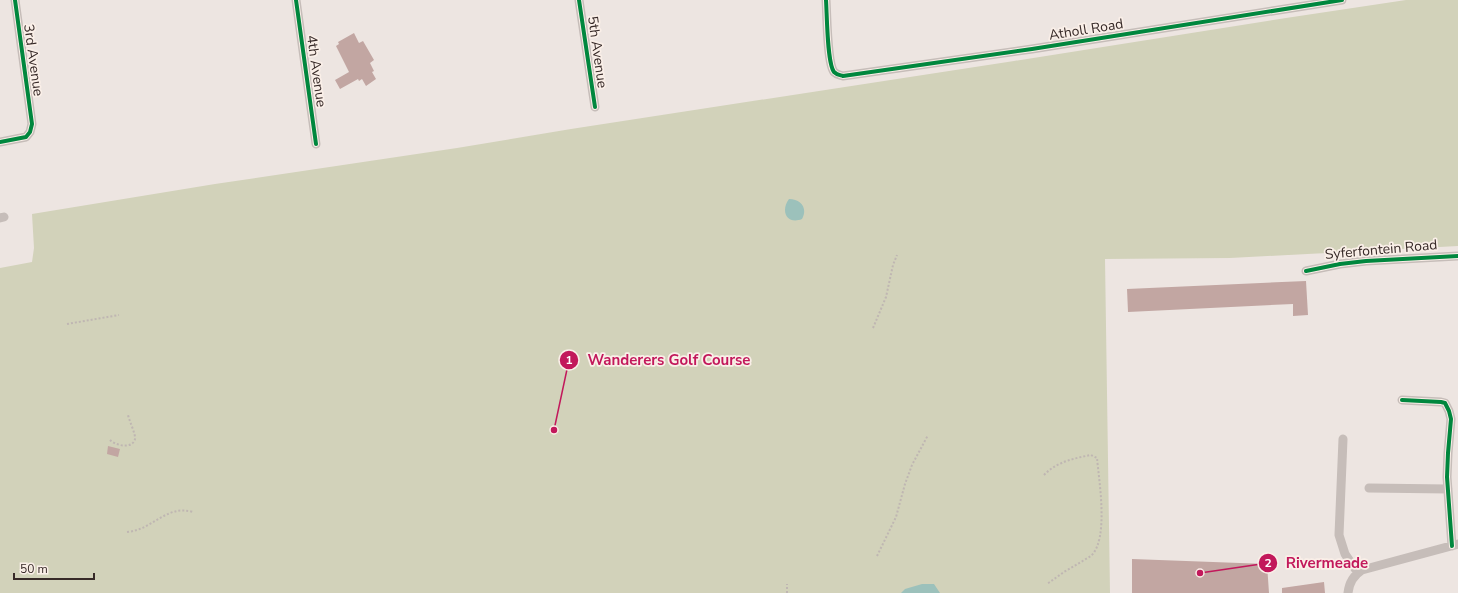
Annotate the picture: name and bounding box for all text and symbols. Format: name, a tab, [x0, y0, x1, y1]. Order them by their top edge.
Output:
street label: Atholl Road	[1047, 14, 1125, 45]
street label: 5th Avenue	[583, 15, 612, 89]
street label: 3rd Avenue	[19, 23, 48, 97]
street label: 4th Avenue	[302, 34, 331, 108]
street label: Syferfontein Road	[1324, 235, 1438, 264]
callout: Wanderers Golf Course	[559, 347, 758, 374]
text: Wanderers Golf Course	[587, 350, 751, 370]
text: 1	[565, 352, 573, 368]
callout: Rivermeade	[1258, 550, 1376, 577]
text: Rivermeade	[1286, 553, 1368, 573]
scale bar	[14, 555, 94, 581]
text: 2	[1264, 555, 1272, 571]
text: 50 m	[20, 561, 48, 577]

